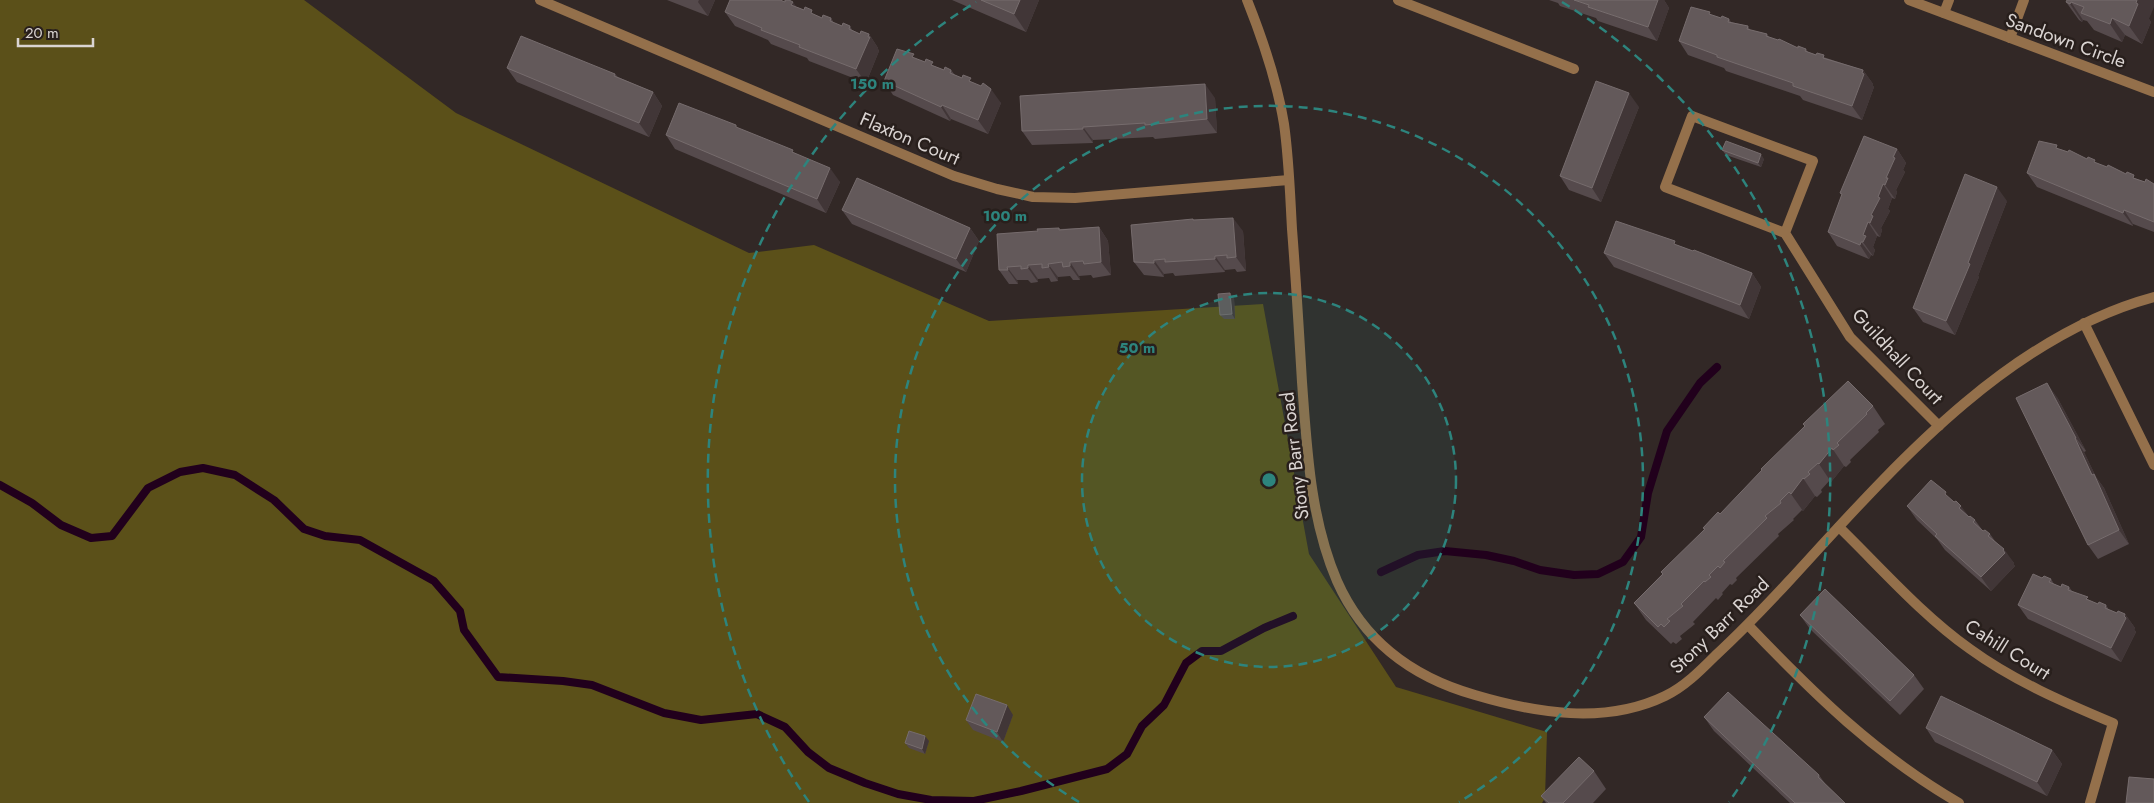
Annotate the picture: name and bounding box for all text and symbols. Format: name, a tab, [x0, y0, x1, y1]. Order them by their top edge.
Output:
street label: Sandown Circle	[2002, 6, 2130, 75]
scale bar	[18, 15, 92, 47]
text: 20 m	[25, 22, 59, 44]
text: 150 m	[850, 73, 894, 95]
street label: Flaxton Court	[856, 105, 964, 172]
text: 100 m	[983, 205, 1027, 227]
street label: Guildhall Court	[1846, 302, 1950, 411]
text: 50 m	[1119, 337, 1155, 359]
street label: Stony Barr Road	[1273, 390, 1316, 521]
centre of rings	[1260, 471, 1278, 489]
street label: Stony Barr Road	[1664, 571, 1775, 680]
street label: Cahill Court	[1960, 613, 2056, 687]

